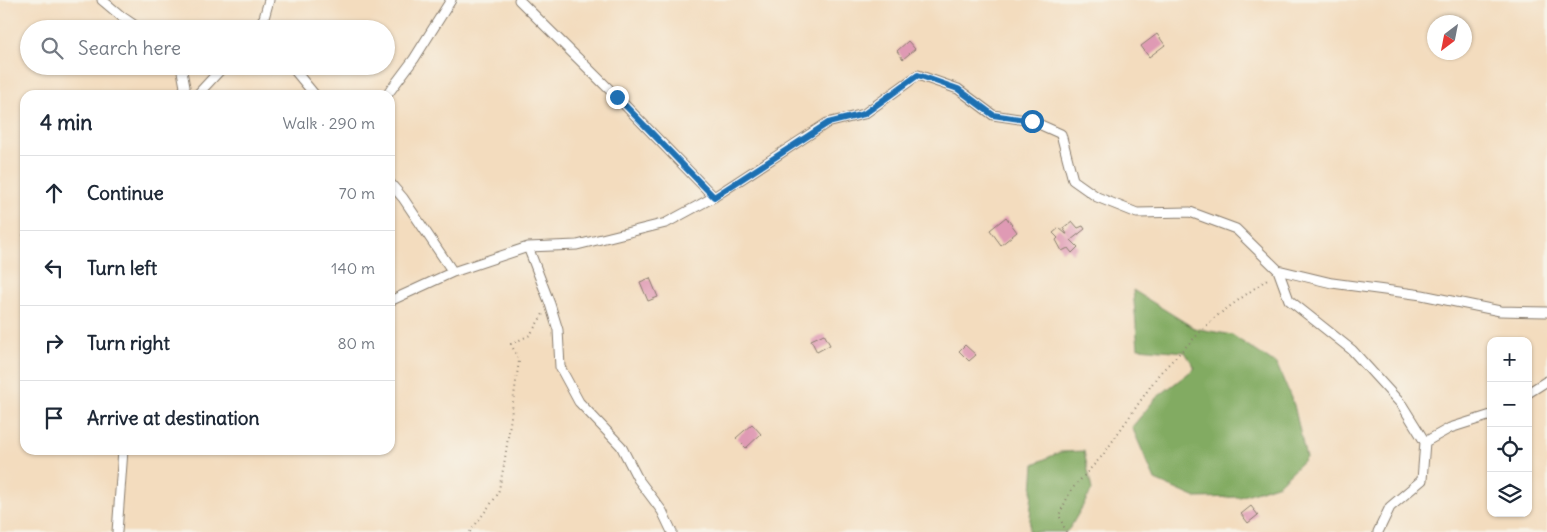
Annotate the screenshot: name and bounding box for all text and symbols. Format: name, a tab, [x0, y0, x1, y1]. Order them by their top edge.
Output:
north arrow	[1427, 15, 1472, 60]
search box	[20, 20, 395, 75]
icon: search	[38, 34, 66, 62]
text: Search here	[78, 36, 181, 60]
route end	[606, 86, 629, 109]
text: 4 min	[40, 109, 92, 136]
route start	[1021, 110, 1044, 133]
text: Walk · 290 m	[283, 113, 375, 133]
icon: ahead	[40, 179, 68, 207]
text: Continue	[87, 181, 164, 205]
text: 70 m	[339, 183, 375, 203]
icon: left	[40, 254, 68, 282]
text: Turn left	[87, 256, 157, 280]
text: 140 m	[331, 258, 375, 278]
icon: right	[40, 329, 68, 357]
text: Turn right	[87, 331, 170, 355]
text: 80 m	[337, 333, 375, 353]
map controls	[1487, 337, 1532, 517]
button: +	[1487, 337, 1532, 382]
button: −	[1487, 382, 1532, 427]
icon: arrive	[40, 404, 68, 432]
text: Arrive at destination	[87, 406, 260, 430]
button: locate	[1487, 427, 1532, 472]
button: layers	[1487, 472, 1532, 517]

